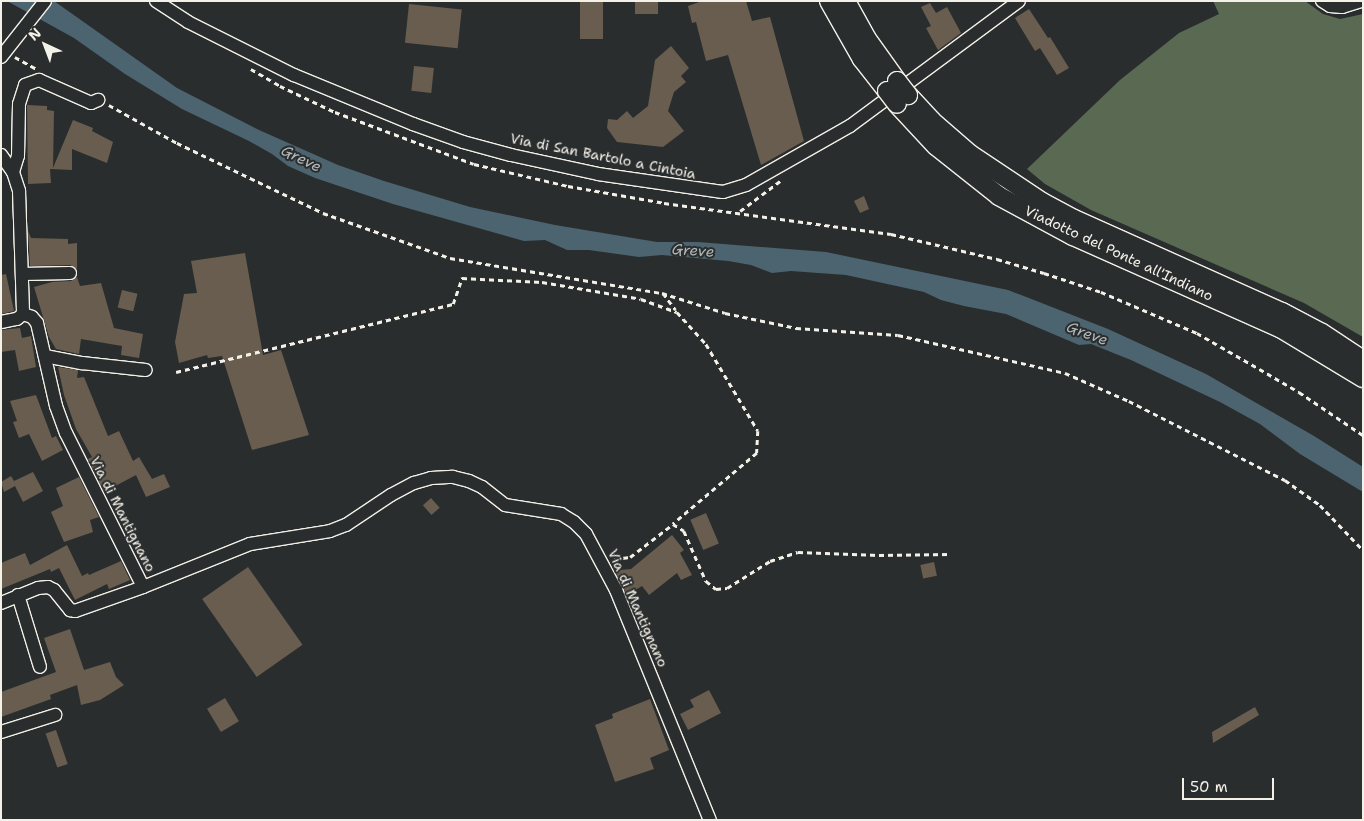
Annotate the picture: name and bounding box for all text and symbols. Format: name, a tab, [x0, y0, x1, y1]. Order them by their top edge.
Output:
north arrow	[20, 20, 70, 70]
text: N	[25, 24, 45, 44]
street label: Via di San Bartolo a Cintoia	[509, 130, 697, 182]
water label: Greve	[278, 142, 324, 176]
street label: Viadotto del Ponte all'Indiano	[1022, 202, 1216, 304]
water label: Greve	[671, 241, 715, 261]
water label: Greve	[1064, 318, 1110, 350]
street label: Via di Mantignano	[87, 454, 159, 574]
street label: Via di Mantignano	[604, 547, 672, 669]
scale bar	[1184, 768, 1276, 800]
text: 50 m	[1190, 777, 1228, 797]

